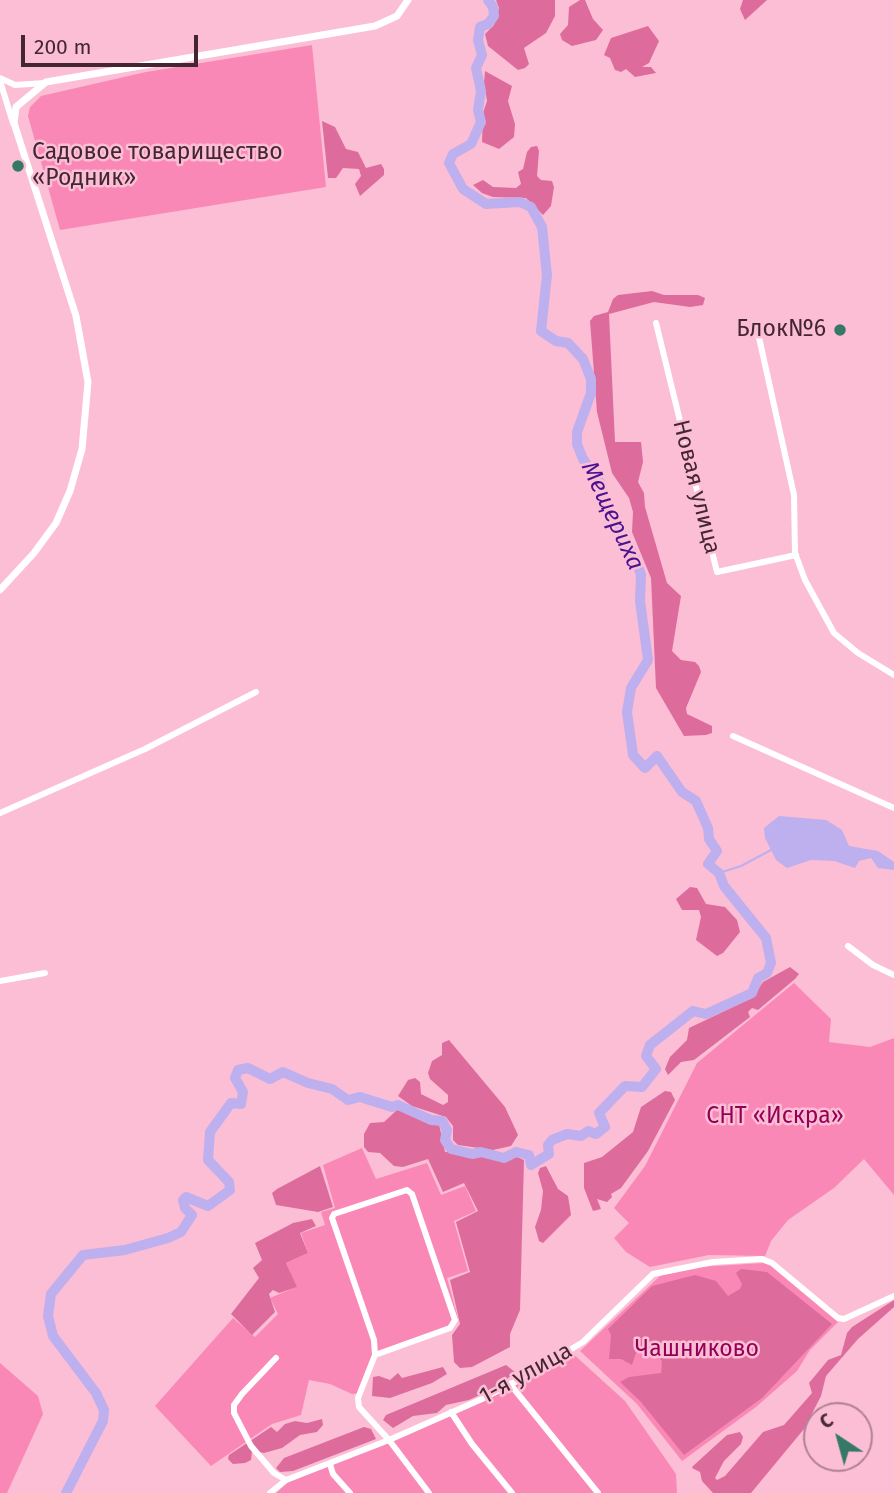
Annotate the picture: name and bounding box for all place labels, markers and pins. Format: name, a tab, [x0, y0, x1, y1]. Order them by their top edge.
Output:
place label: Садовое товарищество «Родник»	[32, 139, 283, 193]
marker: Садовое товарищество «Родник»	[10, 158, 26, 174]
place label: Блок№6	[736, 316, 826, 344]
marker: Блок№6	[832, 322, 848, 338]

